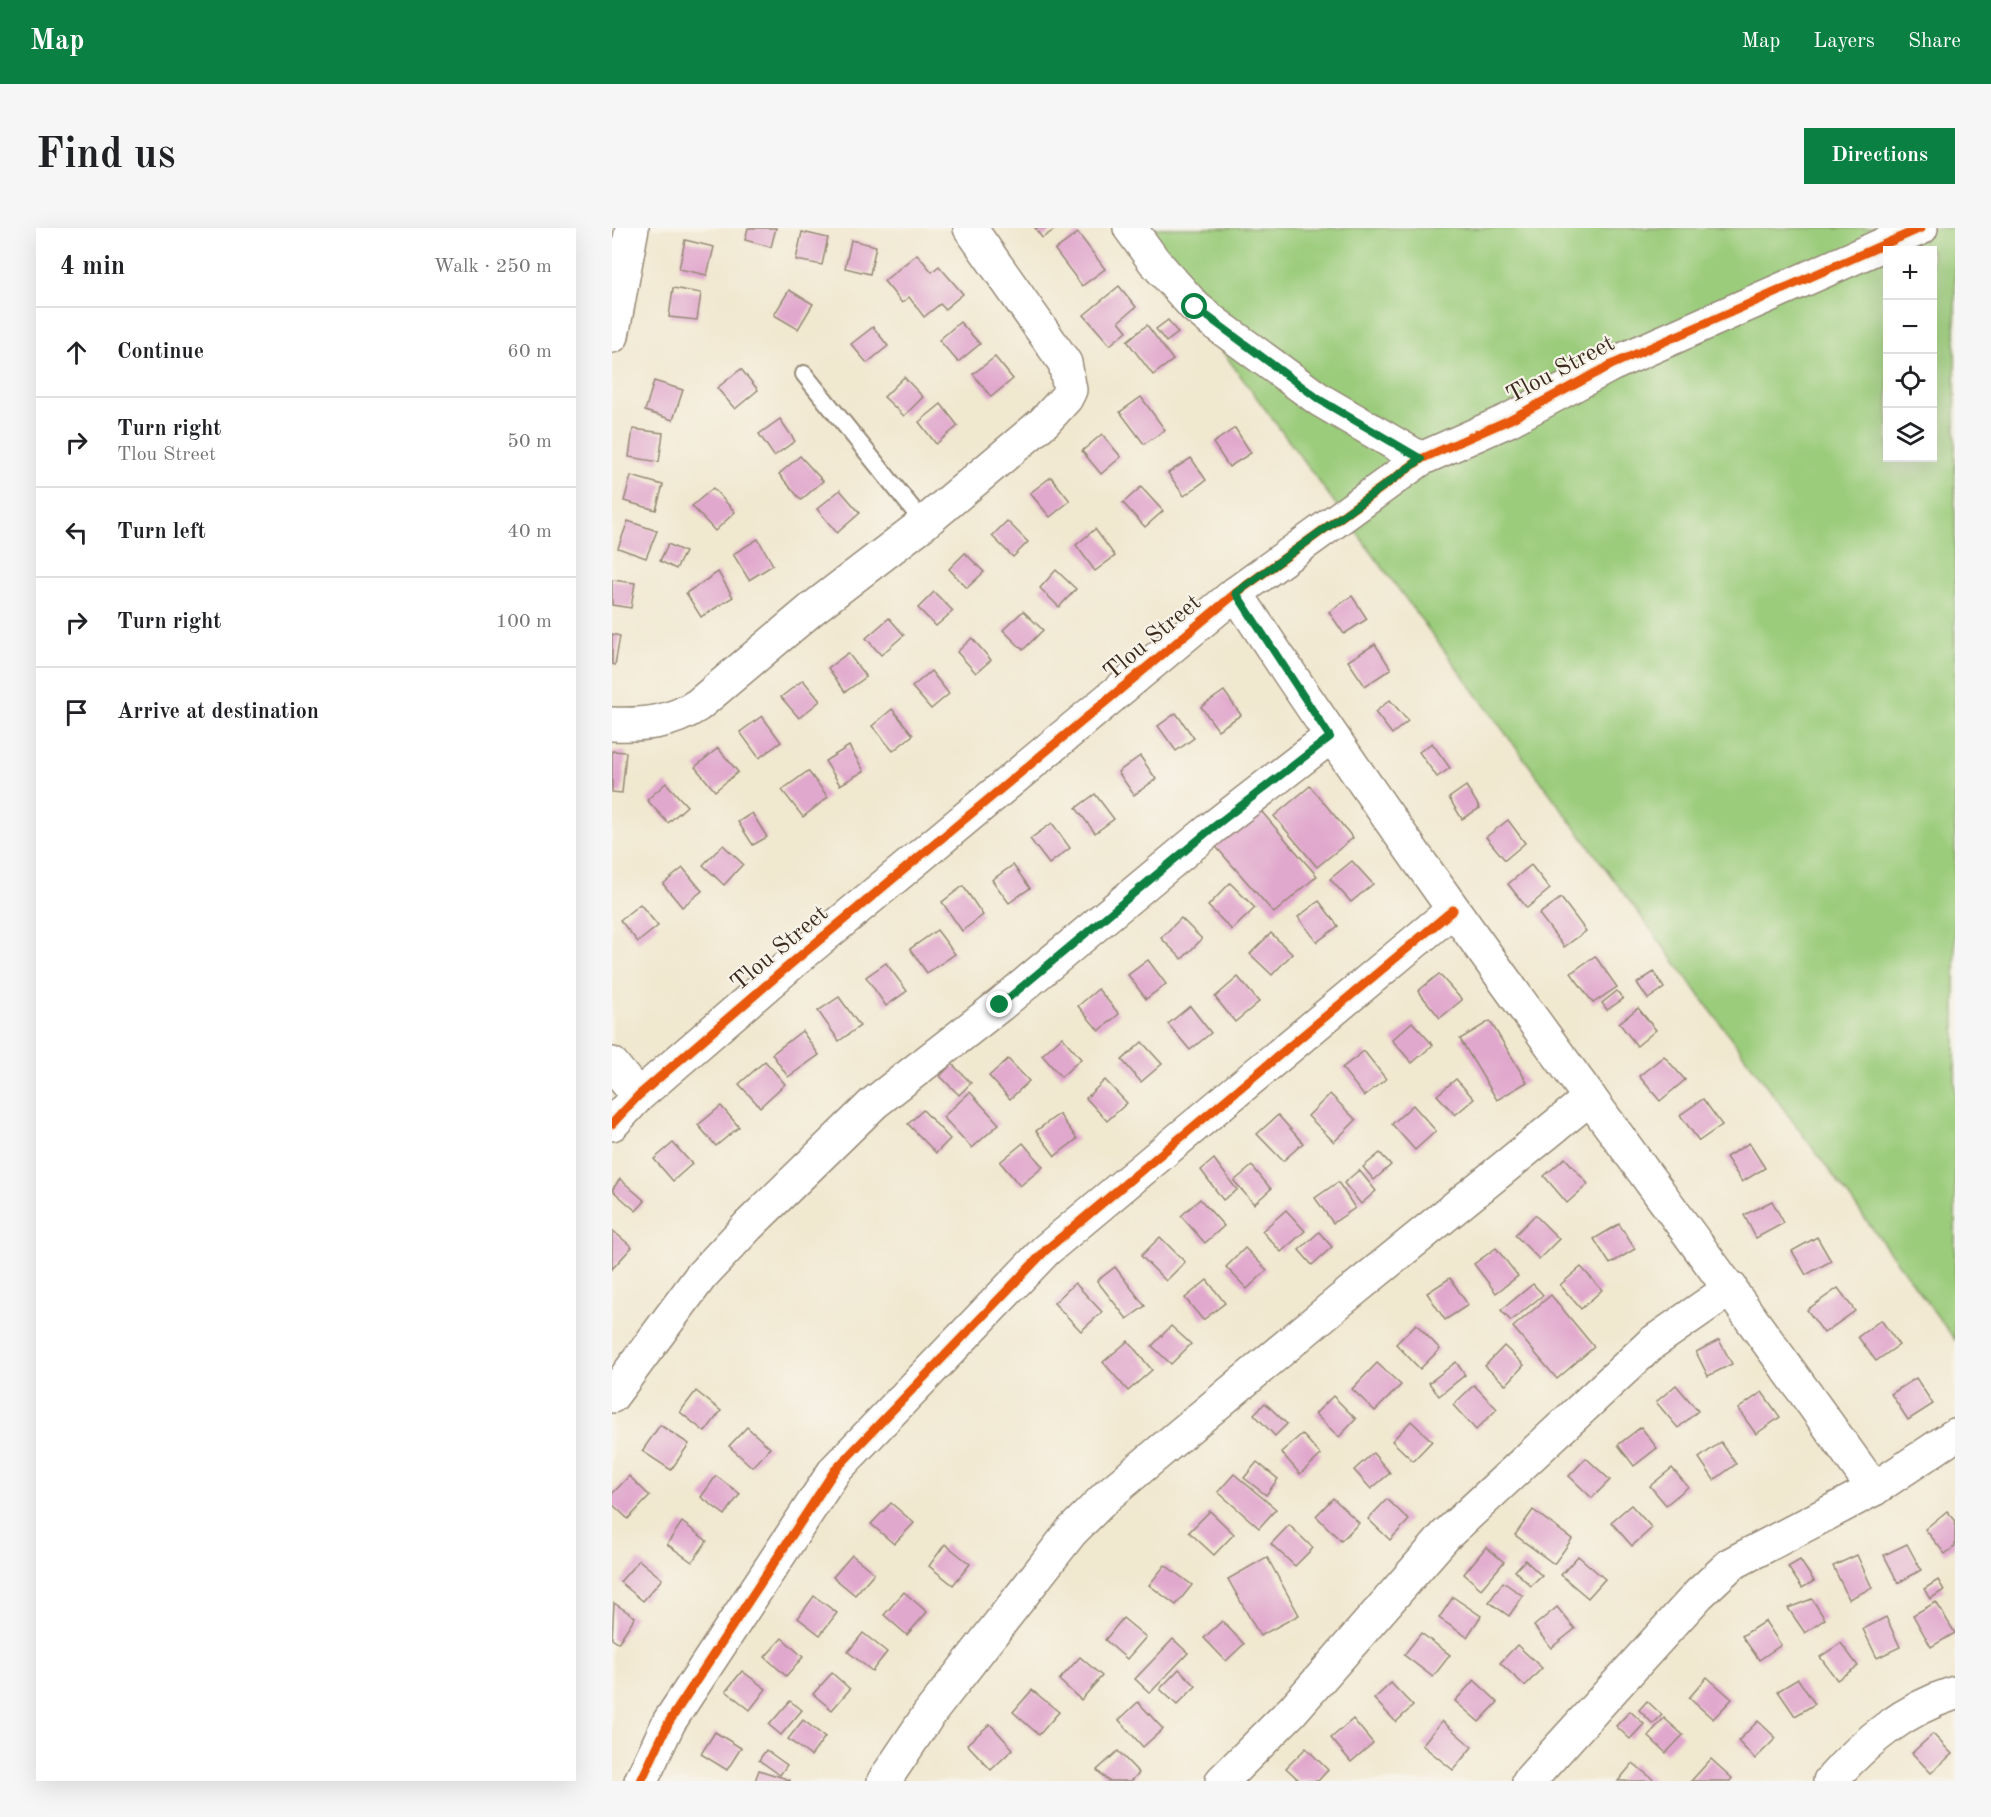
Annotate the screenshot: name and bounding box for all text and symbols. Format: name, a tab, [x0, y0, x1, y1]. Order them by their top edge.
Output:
text: Map	[30, 28, 84, 56]
text: Map	[1741, 31, 1780, 52]
text: Layers	[1813, 31, 1875, 52]
text: Share	[1908, 31, 1961, 52]
button: Directions	[1804, 128, 1955, 184]
text: Find us	[36, 135, 175, 177]
map controls	[1883, 246, 1937, 462]
button: +	[1883, 246, 1937, 300]
text: 4 min	[60, 254, 125, 280]
text: Walk · 250 m	[433, 257, 552, 277]
route start	[1181, 293, 1207, 319]
button: −	[1883, 300, 1937, 354]
street label: Tlou Street	[1503, 332, 1619, 408]
icon: ahead	[60, 336, 93, 369]
text: Continue	[117, 341, 204, 363]
text: 60 m	[507, 342, 552, 362]
button: locate	[1883, 354, 1937, 408]
button: layers	[1883, 408, 1937, 462]
text: Turn right	[117, 418, 221, 440]
icon: right	[60, 426, 93, 459]
text: 50 m	[507, 432, 552, 452]
text: Tlou Street	[117, 445, 216, 465]
icon: left	[60, 516, 93, 549]
text: Turn left	[117, 521, 206, 543]
text: 40 m	[507, 522, 552, 542]
street label: Tlou Street	[1100, 591, 1206, 685]
icon: right	[60, 606, 93, 639]
text: Turn right	[117, 611, 221, 633]
text: 100 m	[496, 612, 552, 632]
icon: arrive	[60, 696, 93, 729]
text: Arrive at destination	[117, 701, 319, 723]
street label: Tlou Street	[727, 902, 833, 996]
route end	[986, 991, 1012, 1017]

